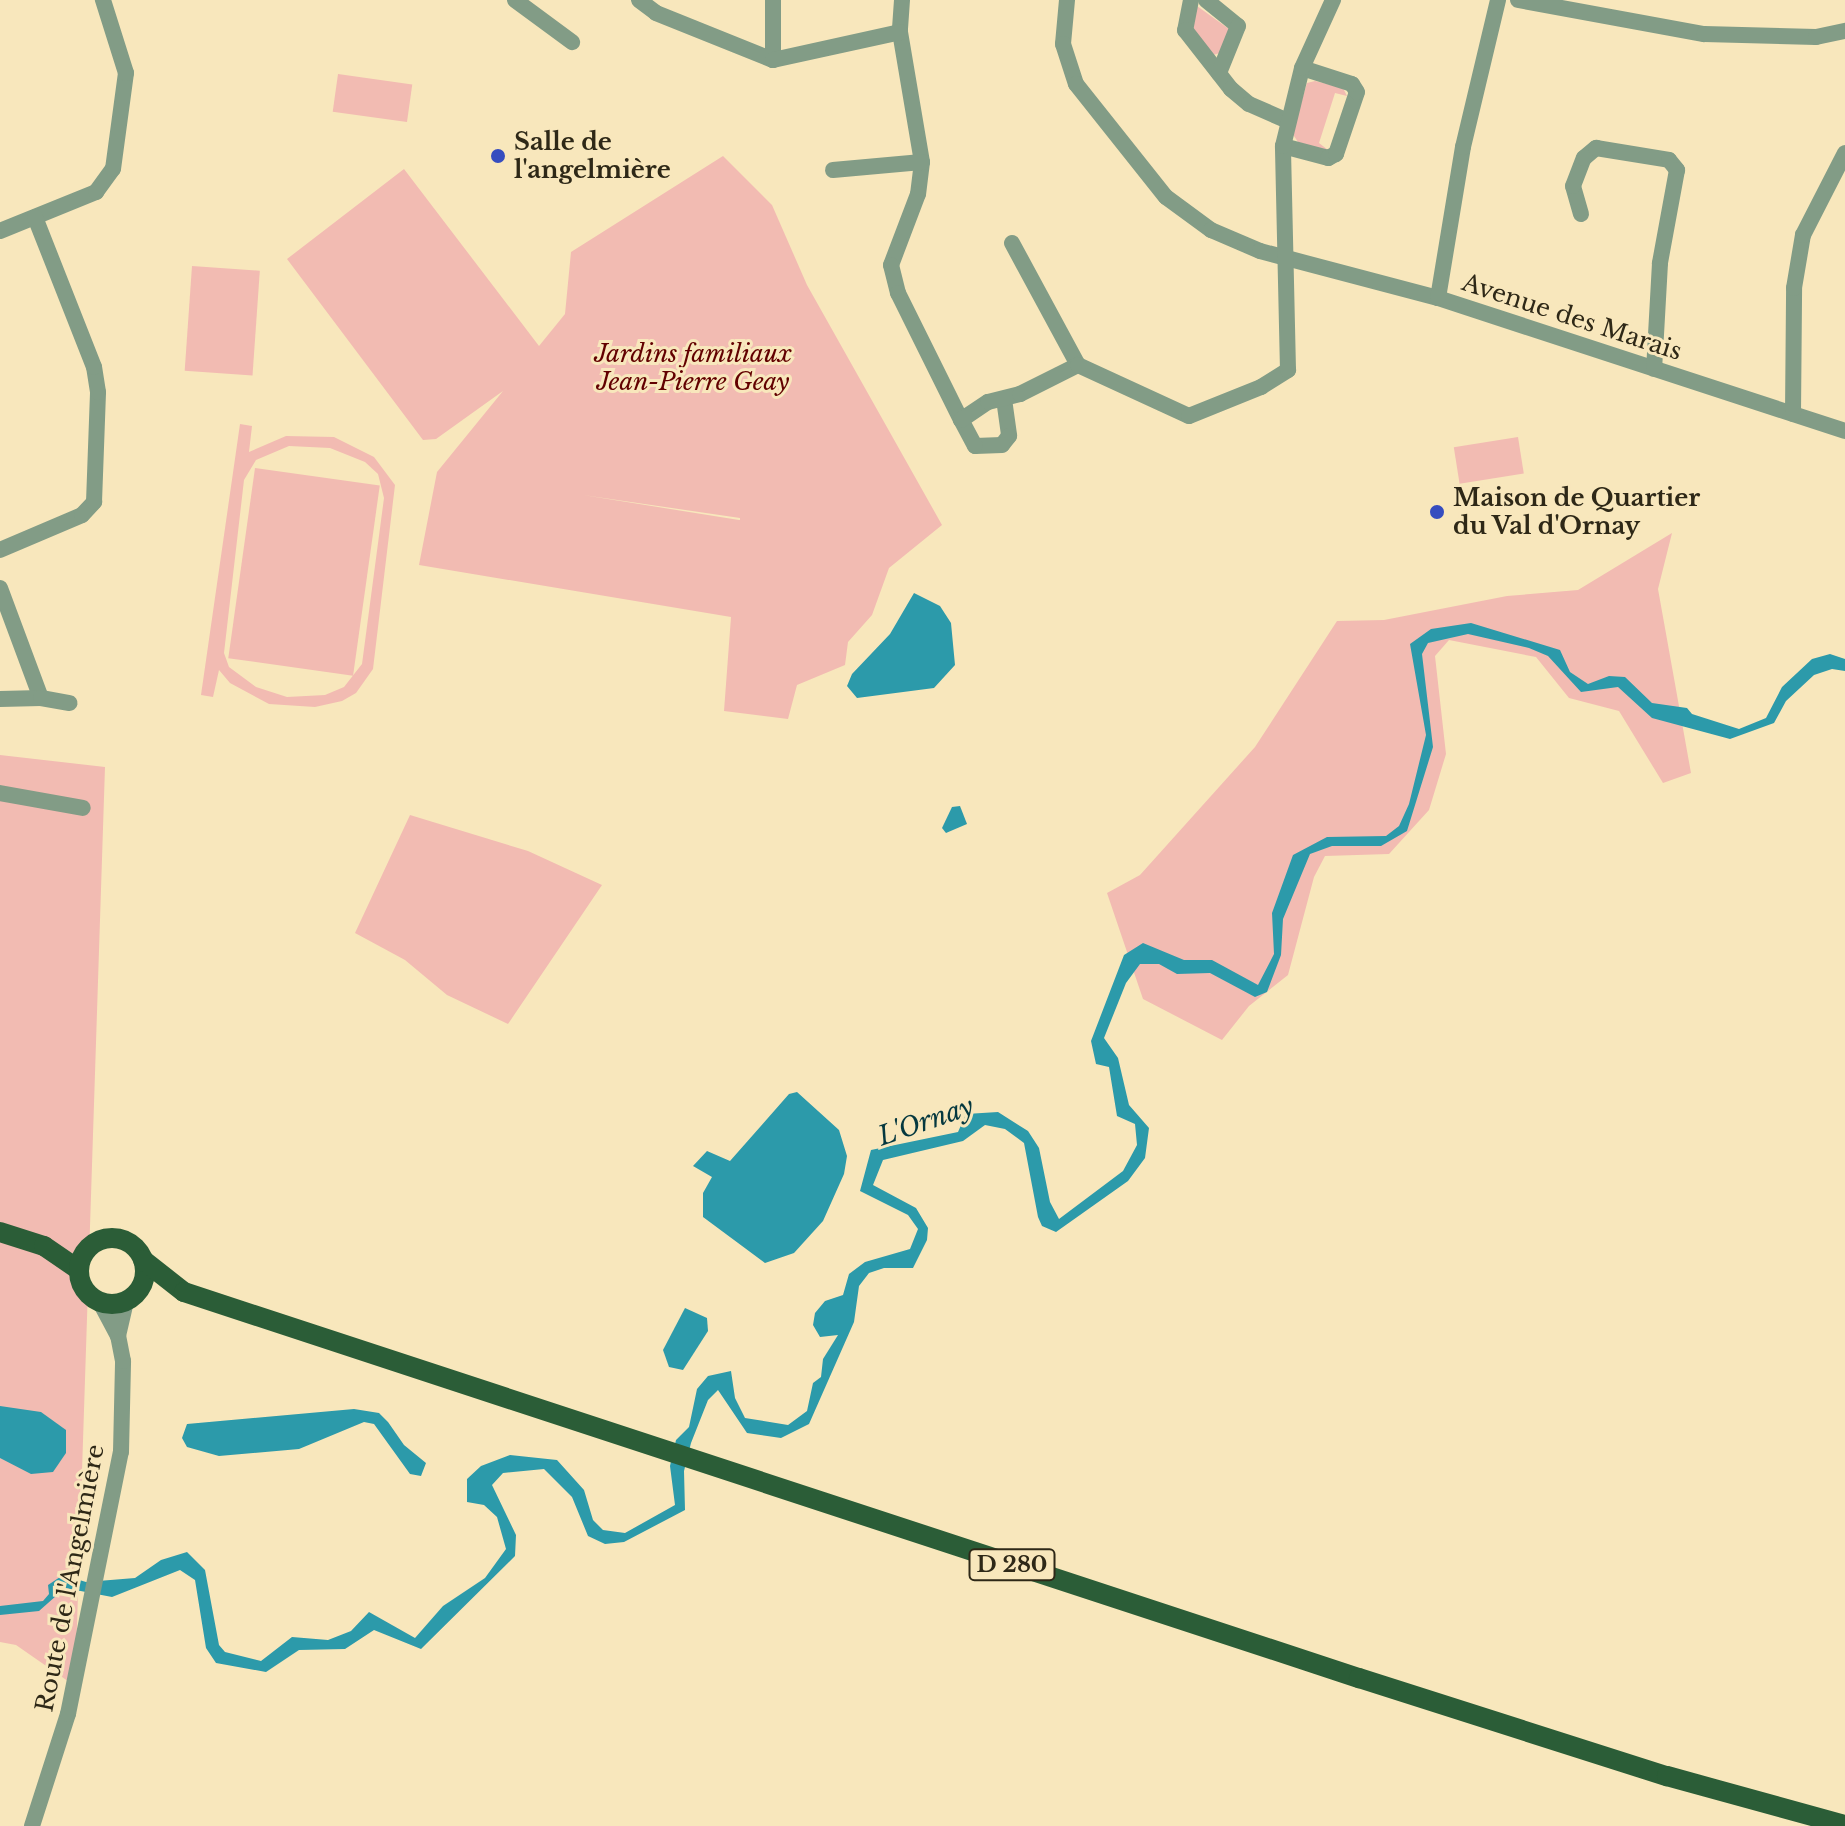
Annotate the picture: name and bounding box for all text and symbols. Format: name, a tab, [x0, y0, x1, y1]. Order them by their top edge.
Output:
place label: Salle de l'angelmière	[514, 128, 671, 184]
marker: Salle de l'angelmière	[489, 147, 507, 165]
street label: Avenue des Marais	[1459, 268, 1685, 366]
park label: Jardins familiaux Jean-Pierre Geay	[594, 340, 792, 396]
place label: Maison de Quartier du Val d'Ornay	[1453, 484, 1700, 540]
marker: Maison de Quartier du Val d'Ornay	[1428, 503, 1446, 521]
water label: L'Ornay	[874, 1091, 978, 1153]
street label: Route de l'Angelmière	[30, 1442, 110, 1714]
road number: D 280	[968, 1547, 1056, 1583]

